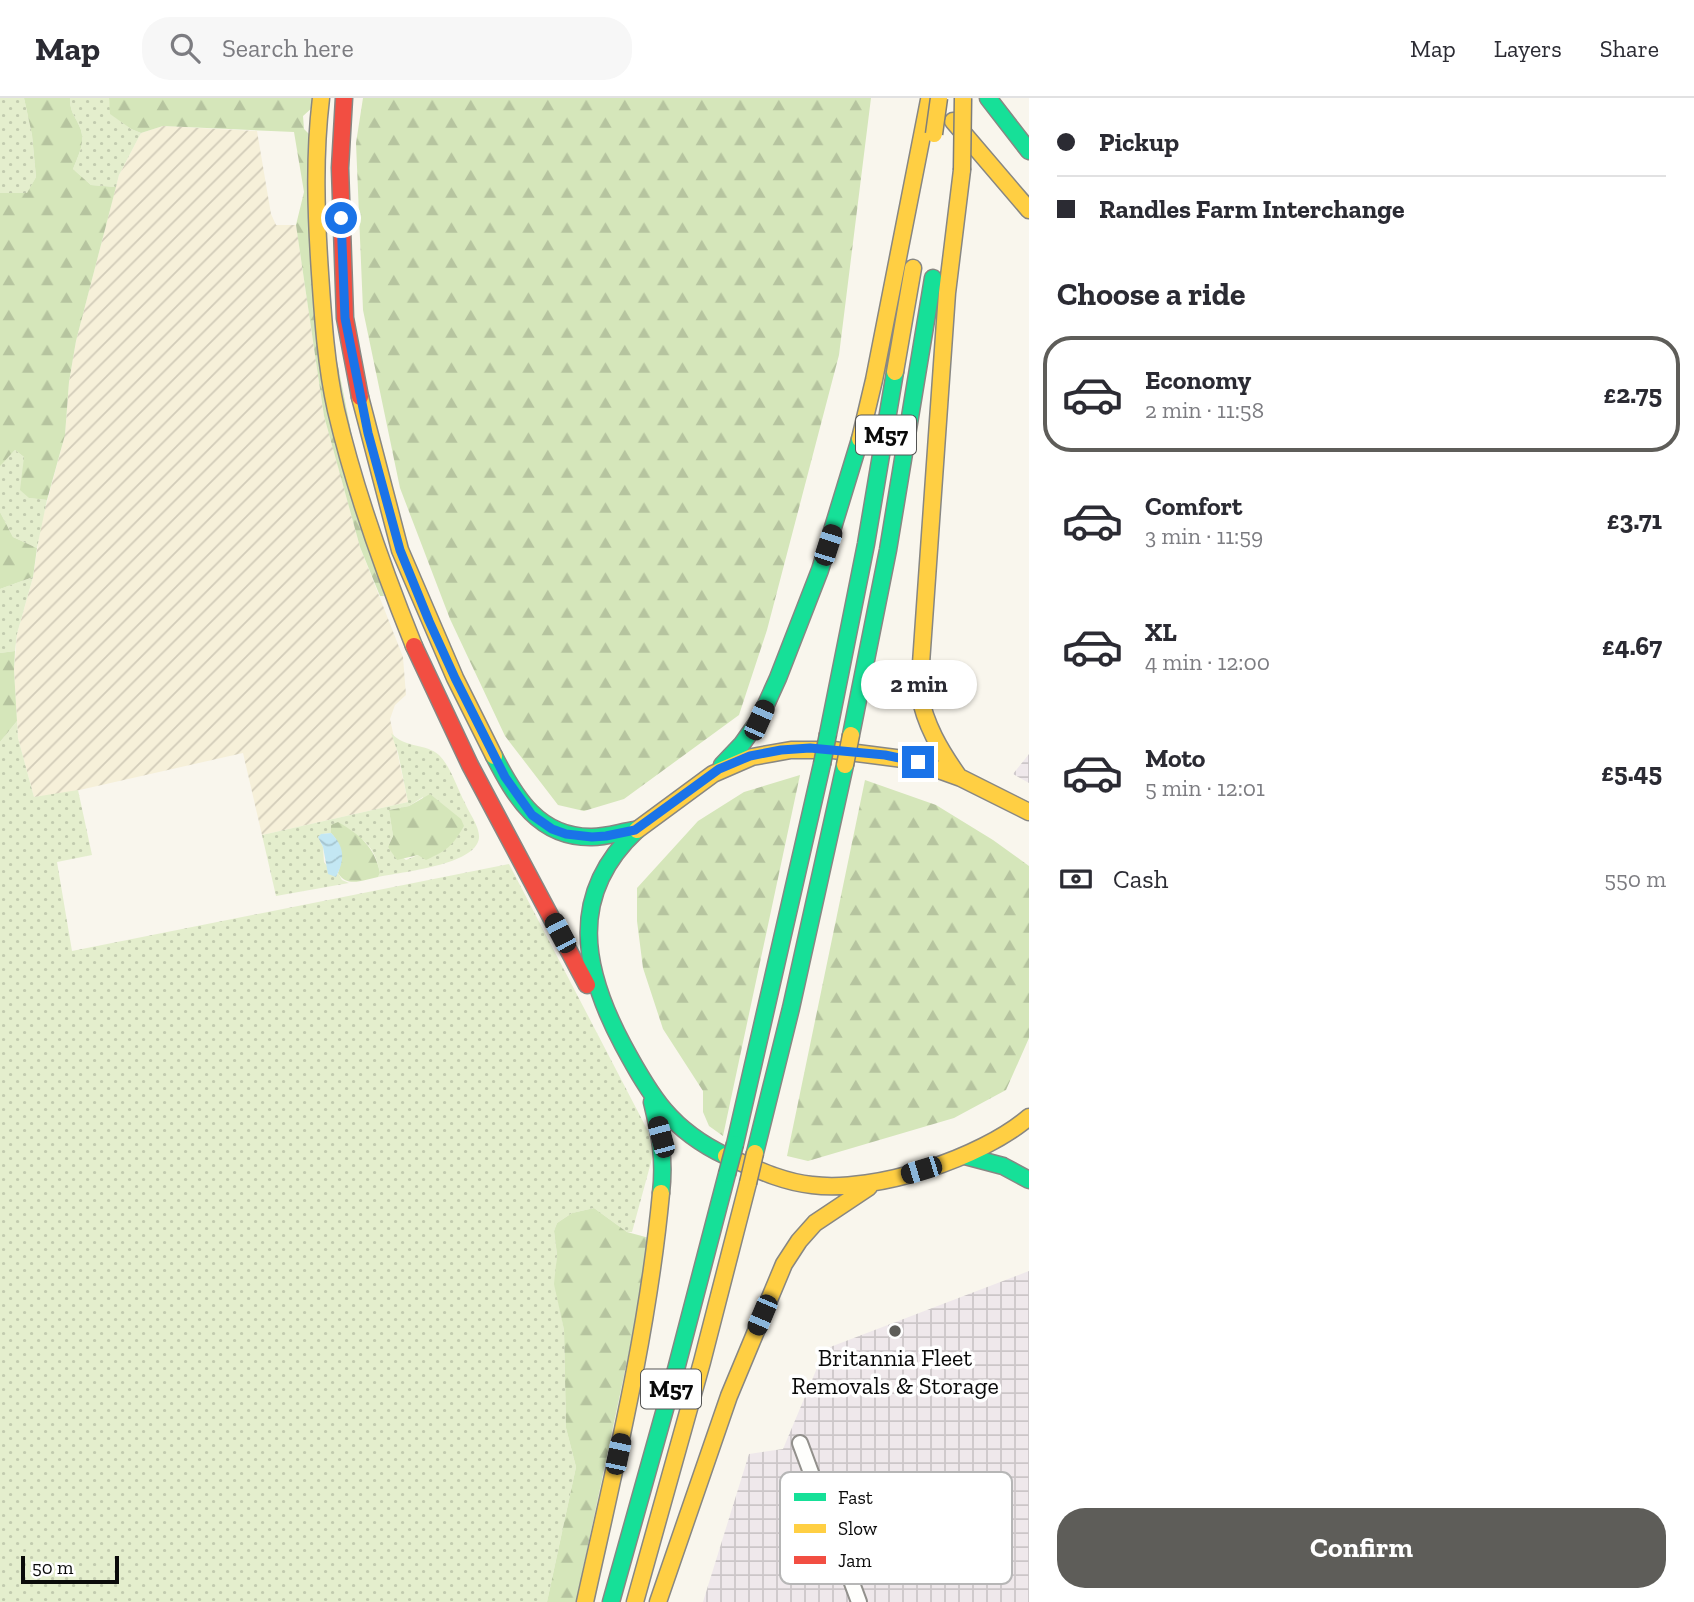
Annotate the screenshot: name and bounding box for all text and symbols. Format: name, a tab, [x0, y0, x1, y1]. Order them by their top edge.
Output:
search box	[142, 17, 632, 80]
text: Map	[35, 29, 100, 68]
icon: search	[166, 29, 204, 67]
text: Search here	[222, 32, 354, 64]
text: Map	[1410, 34, 1456, 63]
text: Layers	[1494, 34, 1562, 63]
text: Share	[1600, 34, 1659, 63]
text: Pickup	[1099, 126, 1179, 158]
text: Randles Farm Interchange	[1099, 193, 1405, 225]
route start	[325, 202, 357, 234]
text: Choose a ride	[1057, 275, 1245, 313]
icon: car	[1061, 363, 1124, 426]
text: Economy	[1145, 364, 1251, 396]
text: £2.75	[1603, 378, 1662, 410]
text: 2 min · 11:58	[1145, 396, 1264, 424]
road number: M57	[856, 416, 916, 454]
icon: car	[1061, 489, 1124, 552]
text: Comfort	[1145, 490, 1242, 522]
text: £3.71	[1607, 504, 1662, 536]
car	[812, 522, 845, 568]
text: 3 min · 11:59	[1145, 522, 1263, 550]
icon: car	[1061, 615, 1124, 678]
text: XL	[1145, 616, 1177, 648]
text: £4.67	[1602, 630, 1662, 662]
text: 4 min · 12:00	[1145, 648, 1270, 676]
callout: 2 min	[860, 660, 976, 710]
text: 2 min	[890, 670, 948, 698]
car	[741, 697, 778, 743]
icon: car	[1061, 741, 1124, 804]
text: Moto	[1145, 742, 1205, 774]
route end	[902, 746, 934, 778]
text: £5.45	[1601, 756, 1662, 788]
text: 5 min · 12:01	[1145, 774, 1265, 802]
icon: cash	[1057, 860, 1095, 898]
text: Cash	[1113, 863, 1168, 895]
text: 550 m	[1604, 865, 1666, 893]
car	[541, 910, 580, 956]
car	[646, 1114, 677, 1160]
car	[898, 1154, 945, 1186]
car	[745, 1292, 780, 1338]
marker: Britannia Fleet Removals & Storage	[887, 1323, 903, 1339]
place label: Britannia Fleet Removals & Storage	[791, 1343, 999, 1400]
road number: M57	[641, 1370, 701, 1408]
car	[604, 1431, 633, 1477]
legend	[780, 1472, 1012, 1584]
text: Fast	[838, 1486, 873, 1509]
button: Confirm	[1057, 1508, 1666, 1588]
text: Slow	[838, 1517, 878, 1540]
text: Jam	[838, 1549, 872, 1572]
scale bar	[21, 1553, 119, 1585]
text: 50 m	[32, 1556, 73, 1579]

